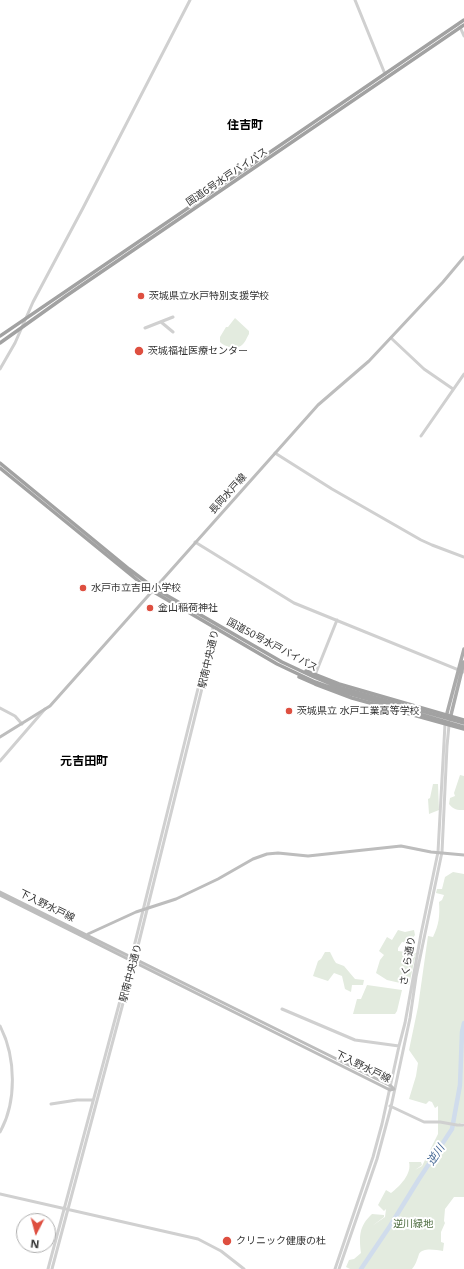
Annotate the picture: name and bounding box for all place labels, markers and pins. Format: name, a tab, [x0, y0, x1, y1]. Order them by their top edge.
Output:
place label: 茨城県立水戸特別支援学校	[149, 290, 269, 302]
marker: 茨城県立水戸特別支援学校	[136, 291, 146, 301]
marker: 茨城福祉医療センター	[133, 345, 145, 357]
place label: 茨城福祉医療センター	[148, 345, 248, 357]
place label: 水戸市立吉田小学校	[91, 582, 181, 594]
marker: 水戸市立吉田小学校	[78, 583, 88, 593]
place label: 金山稲荷神社	[158, 602, 218, 614]
marker: 金山稲荷神社	[145, 603, 155, 613]
place label: 茨城県立 水戸工業高等学校	[297, 705, 420, 717]
marker: 茨城県立 水戸工業高等学校	[284, 706, 294, 716]
marker: クリニック健康の杜	[221, 1235, 233, 1247]
place label: クリニック健康の杜	[236, 1235, 326, 1247]

